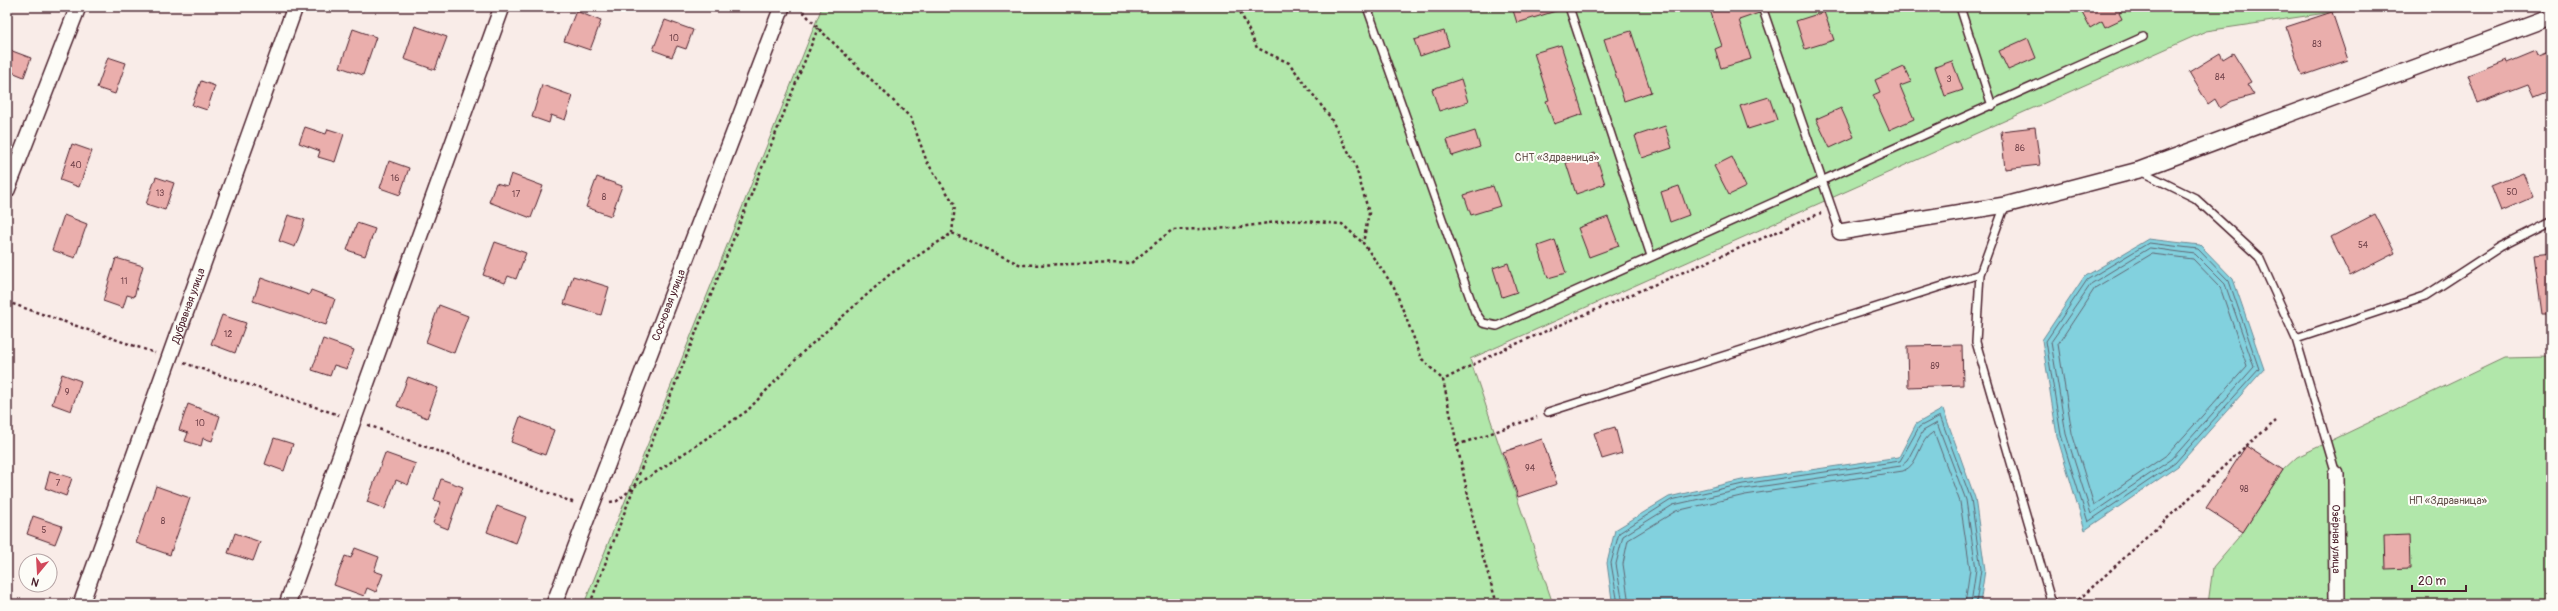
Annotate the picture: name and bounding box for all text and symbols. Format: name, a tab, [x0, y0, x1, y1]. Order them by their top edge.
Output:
house number: 10	[669, 33, 679, 44]
house number: 83	[2312, 39, 2322, 50]
house number: 84	[2215, 72, 2226, 83]
house number: 3	[1946, 74, 1952, 85]
house number: 86	[2015, 143, 2025, 154]
park label: СНТ «Здравница»	[1515, 151, 1600, 164]
house number: 40	[70, 160, 82, 171]
house number: 16	[391, 173, 399, 184]
house number: 50	[2506, 187, 2518, 198]
house number: 13	[156, 188, 164, 199]
house number: 17	[512, 189, 520, 200]
house number: 8	[602, 192, 607, 203]
house number: 54	[2358, 240, 2369, 251]
street label: Дубравная улица	[169, 266, 208, 346]
street label: Сосновая улица	[649, 268, 688, 343]
house number: 11	[120, 276, 128, 287]
house number: 12	[224, 329, 232, 340]
house number: 89	[1930, 361, 1940, 372]
house number: 9	[65, 387, 70, 398]
house number: 10	[195, 418, 205, 429]
house number: 94	[1525, 463, 1536, 474]
house number: 7	[56, 478, 61, 489]
house number: 98	[2239, 484, 2249, 495]
park label: НП «Здравница»	[2409, 494, 2488, 507]
street label: Озёрная улица	[2329, 504, 2343, 574]
house number: 8	[161, 516, 166, 527]
house number: 5	[42, 525, 47, 536]
north arrow	[18, 553, 58, 593]
scale bar	[2412, 567, 2466, 593]
text: 20 m	[2418, 574, 2447, 589]
text: N	[29, 575, 41, 589]

